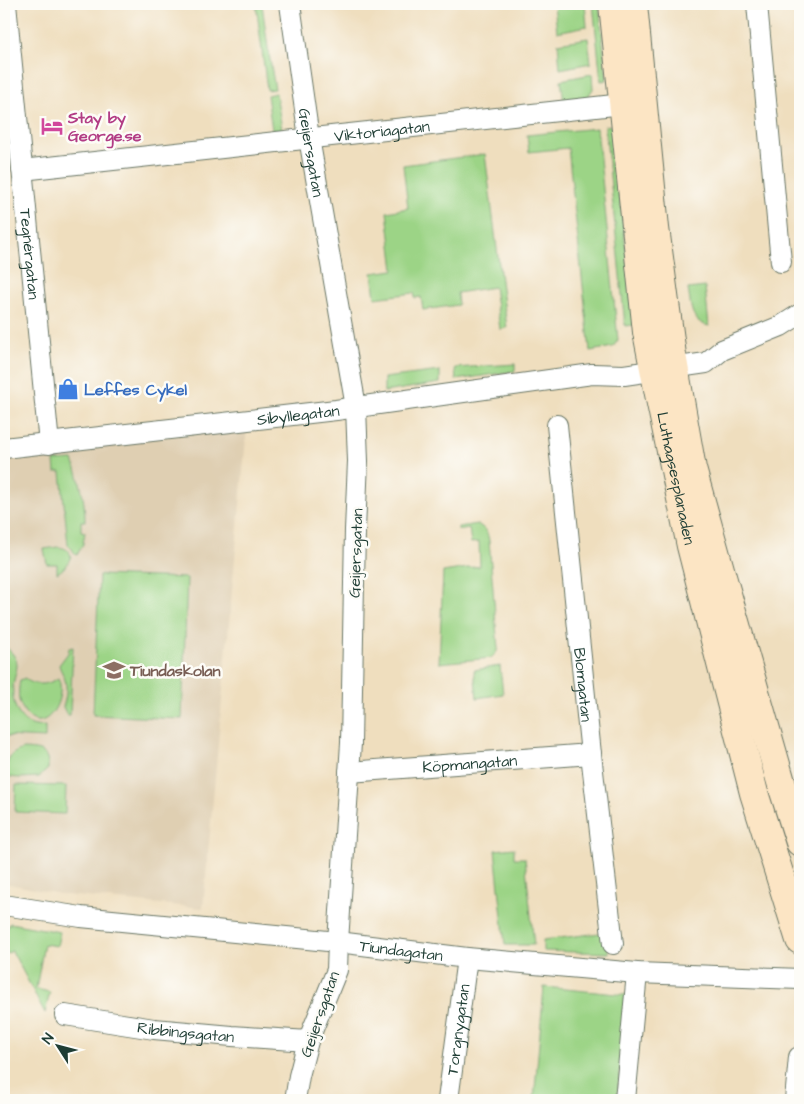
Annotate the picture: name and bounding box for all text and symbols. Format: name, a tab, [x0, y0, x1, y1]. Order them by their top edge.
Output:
place label: Stay by George.se	[67, 107, 142, 149]
street label: Geijersgatan	[293, 107, 329, 199]
hotel icon: Stay by George.se	[39, 113, 65, 139]
street label: Viktoriagatan	[333, 115, 431, 148]
street label: Tegnérgatan	[14, 207, 45, 300]
shop icon: Leffes Cykel	[55, 376, 81, 402]
place label: Leffes Cykel	[84, 379, 187, 402]
street label: Sibyllegatan	[256, 400, 341, 431]
street label: Luthagsesplanaden	[651, 410, 700, 547]
street label: Geijersgatan	[343, 508, 370, 598]
street label: Blomgatan	[568, 647, 598, 723]
school or university icon: Tiundaskolan	[101, 657, 127, 683]
place label: Tiundaskolan	[129, 660, 220, 682]
street label: Köpmangatan	[421, 750, 518, 779]
street label: Tiundagatan	[358, 935, 444, 967]
street label: Geijersgatan	[295, 968, 346, 1061]
street label: Torgnygatan	[441, 983, 475, 1077]
street label: Ribbingsgatan	[135, 1017, 235, 1048]
north arrow	[32, 1022, 82, 1072]
text: N	[38, 1029, 59, 1048]

